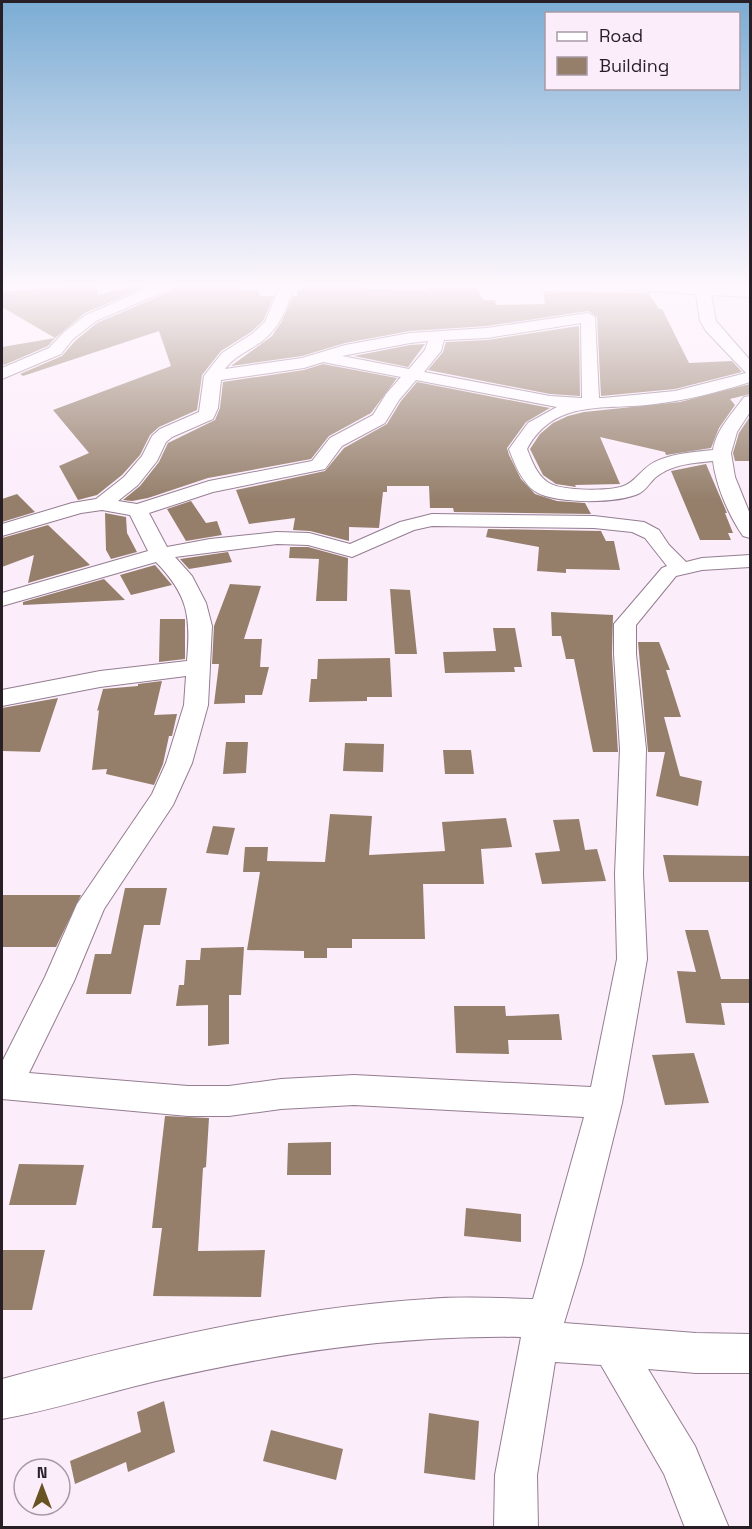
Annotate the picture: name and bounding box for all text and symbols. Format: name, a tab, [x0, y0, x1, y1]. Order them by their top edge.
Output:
legend	[545, 12, 740, 90]
text: Road	[599, 24, 643, 47]
text: Building	[599, 54, 669, 77]
north arrow	[12, 1457, 72, 1517]
text: N	[37, 1462, 47, 1483]

